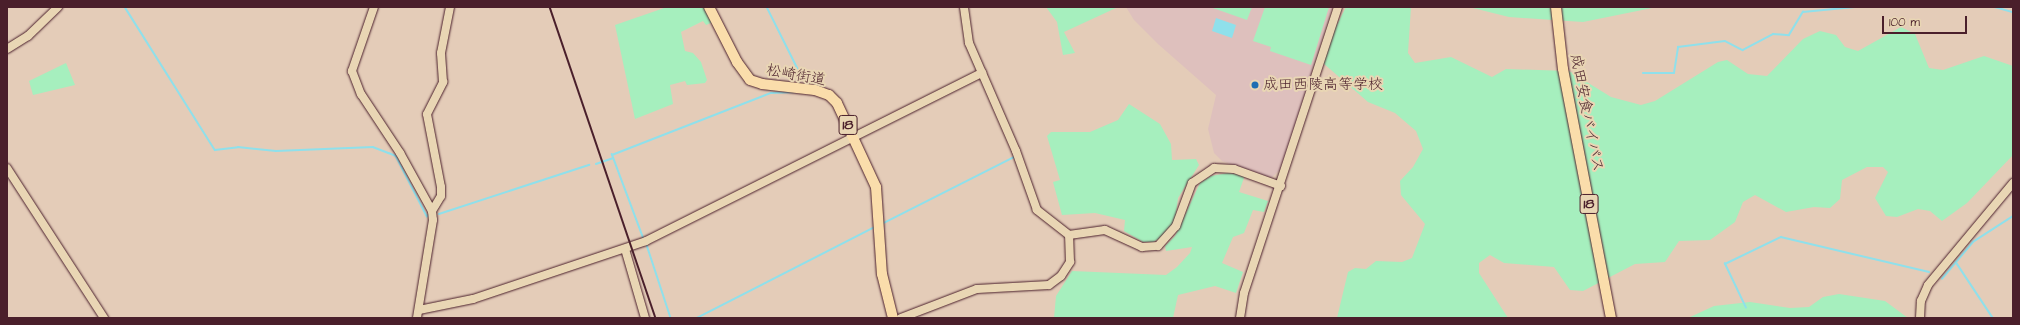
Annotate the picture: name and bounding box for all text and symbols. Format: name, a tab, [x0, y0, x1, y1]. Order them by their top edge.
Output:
scale bar	[1884, 8, 1969, 34]
text: 100 m	[1889, 14, 1920, 31]
street label: 成田安食バイパス	[1567, 52, 1607, 174]
street label: 松崎街道	[765, 61, 827, 89]
place label: 成田西陵高等学校	[1263, 76, 1383, 94]
marker: 成田西陵高等学校	[1250, 80, 1260, 90]
road number: 18	[838, 113, 858, 137]
road number: 18	[1579, 192, 1599, 216]

